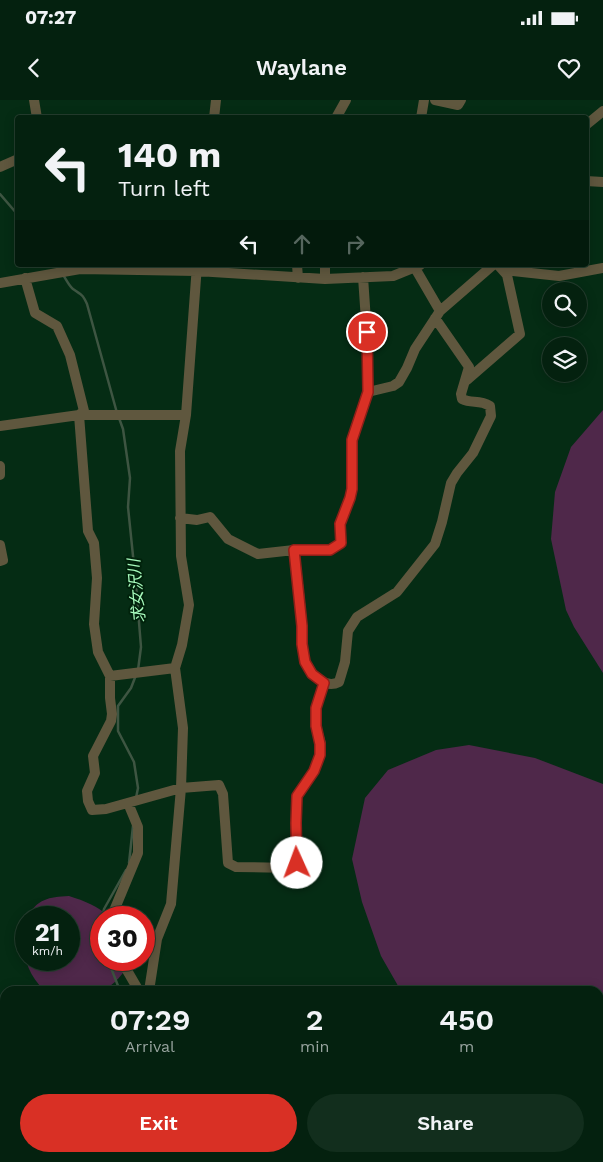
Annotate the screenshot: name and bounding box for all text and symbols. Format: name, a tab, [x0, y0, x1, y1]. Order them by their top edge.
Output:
text: 07:27	[25, 6, 76, 29]
icon: back	[20, 54, 48, 82]
icon: heart	[555, 54, 583, 82]
text: Waylane	[256, 55, 347, 80]
text: 140 m	[118, 134, 221, 176]
icon: left	[35, 135, 100, 200]
text: Turn left	[118, 176, 210, 201]
icon: left	[235, 230, 263, 258]
icon: ahead	[288, 230, 316, 258]
icon: right	[341, 230, 369, 258]
map controls	[542, 282, 587, 382]
button: search	[542, 282, 587, 327]
pin	[346, 311, 388, 353]
icon: arrive	[353, 318, 381, 346]
button: layers	[542, 337, 587, 382]
water label: 求女沢川	[124, 556, 149, 624]
position arrow	[270, 836, 322, 888]
speed limit sign: 30	[90, 906, 155, 971]
text: 21	[35, 918, 60, 947]
text: km/h	[32, 944, 63, 958]
text: 07:29	[110, 1002, 191, 1037]
text: 2	[306, 1002, 324, 1037]
text: 450	[439, 1002, 494, 1037]
text: Arrival	[125, 1037, 175, 1056]
text: min	[300, 1037, 329, 1056]
text: m	[459, 1037, 474, 1056]
button: Exit	[20, 1094, 297, 1152]
button: Share	[307, 1094, 584, 1152]

